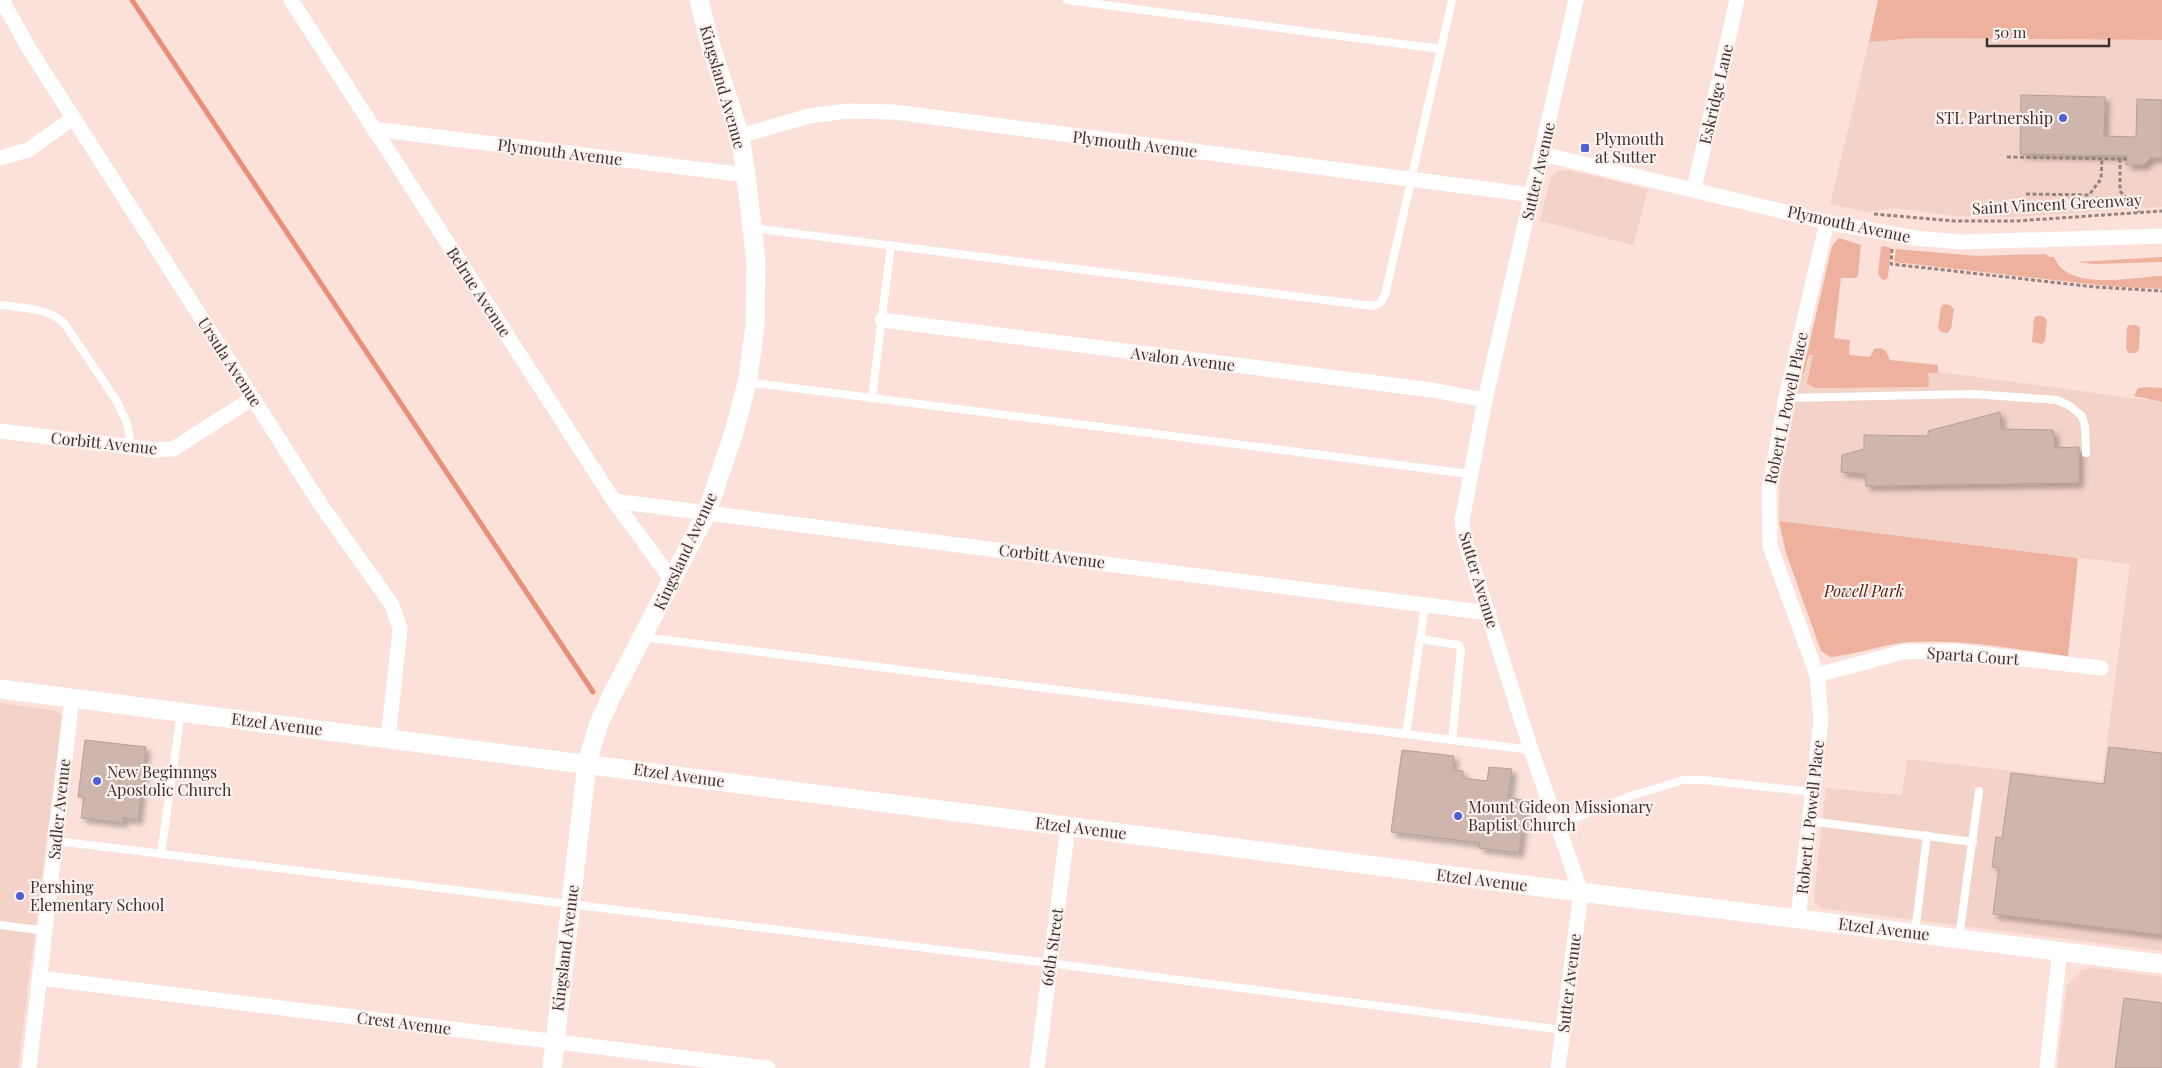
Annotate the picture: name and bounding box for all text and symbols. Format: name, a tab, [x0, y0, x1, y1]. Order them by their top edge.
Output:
scale bar	[1987, 15, 2110, 47]
text: 50 m	[1994, 22, 2027, 42]
street label: Kingsland Avenue	[696, 23, 751, 151]
street label: Eskridge Lane	[1694, 42, 1737, 146]
place label: STL Partnership	[1936, 107, 2053, 128]
marker: STL Partnership	[2057, 112, 2069, 124]
street label: Sutter Avenue	[1516, 120, 1559, 222]
street label: Plymouth Avenue	[1072, 125, 1199, 162]
place label: Plymouth at Sutter	[1595, 128, 1665, 167]
street label: Plymouth Avenue	[497, 133, 624, 170]
marker: Plymouth at Sutter	[1579, 142, 1591, 154]
street label: Saint Vincent Greenway	[1971, 189, 2142, 218]
street label: Plymouth Avenue	[1786, 200, 1913, 247]
street label: Belrue Avenue	[442, 243, 516, 341]
street label: Ursula Avenue	[194, 313, 267, 411]
street label: Robert L Powell Place	[1759, 330, 1812, 486]
street label: Avalon Avenue	[1129, 342, 1236, 375]
street label: Corbitt Avenue	[50, 426, 158, 459]
street label: Kingsland Avenue	[648, 488, 721, 613]
street label: Sutter Avenue	[1455, 529, 1504, 631]
street label: Corbitt Avenue	[998, 539, 1106, 572]
park label: Powell Park	[1823, 580, 1904, 601]
street label: Sparta Court	[1926, 642, 2020, 669]
street label: Etzel Avenue	[230, 707, 324, 740]
street label: Robert L Powell Place	[1791, 739, 1828, 895]
street label: Sadler Avenue	[43, 757, 74, 860]
street label: Etzel Avenue	[632, 758, 726, 791]
place label: New Beginnngs Apostolic Church	[106, 761, 232, 800]
marker: New Beginnngs Apostolic Church	[91, 775, 103, 787]
place label: Mount Gideon Missionary Baptist Church	[1468, 796, 1653, 835]
marker: Mount Gideon Missionary Baptist Church	[1452, 810, 1464, 822]
street label: Etzel Avenue	[1034, 811, 1128, 844]
street label: Etzel Avenue	[1435, 863, 1529, 896]
place label: Pershing Elementary School	[30, 876, 165, 915]
street label: Kingsland Avenue	[546, 883, 583, 1013]
marker: Pershing Elementary School	[14, 890, 26, 902]
street label: 66th Street	[1036, 906, 1067, 987]
street label: Etzel Avenue	[1837, 912, 1931, 945]
street label: Sutter Avenue	[1552, 932, 1585, 1034]
street label: Crest Avenue	[356, 1006, 452, 1039]

